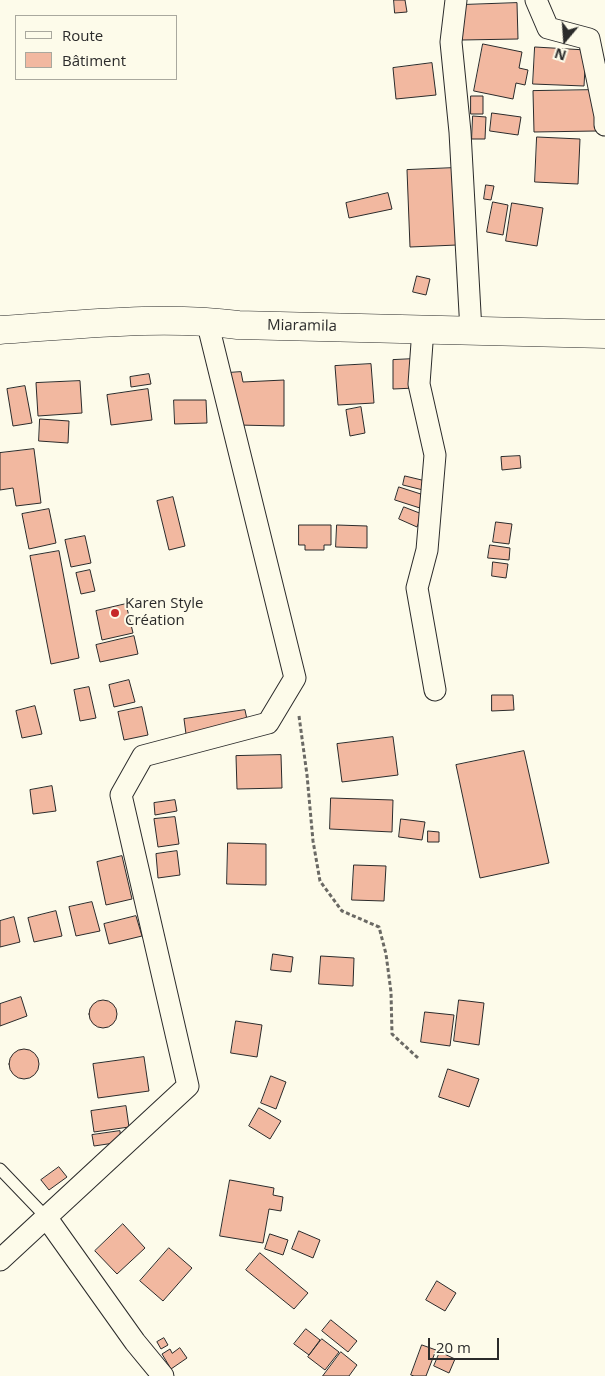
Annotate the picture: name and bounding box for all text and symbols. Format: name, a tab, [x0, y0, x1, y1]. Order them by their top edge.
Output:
legend	[15, 15, 178, 80]
north arrow	[540, 15, 590, 65]
text: Route	[62, 25, 103, 45]
text: N	[552, 44, 569, 66]
text: Bâtiment	[62, 50, 126, 70]
street label: Miaramila	[267, 316, 337, 336]
place label: Karen Style Création	[125, 595, 203, 630]
marker: Karen Style Création	[109, 607, 121, 619]
scale bar	[430, 1328, 501, 1360]
text: 20 m	[436, 1337, 471, 1357]

